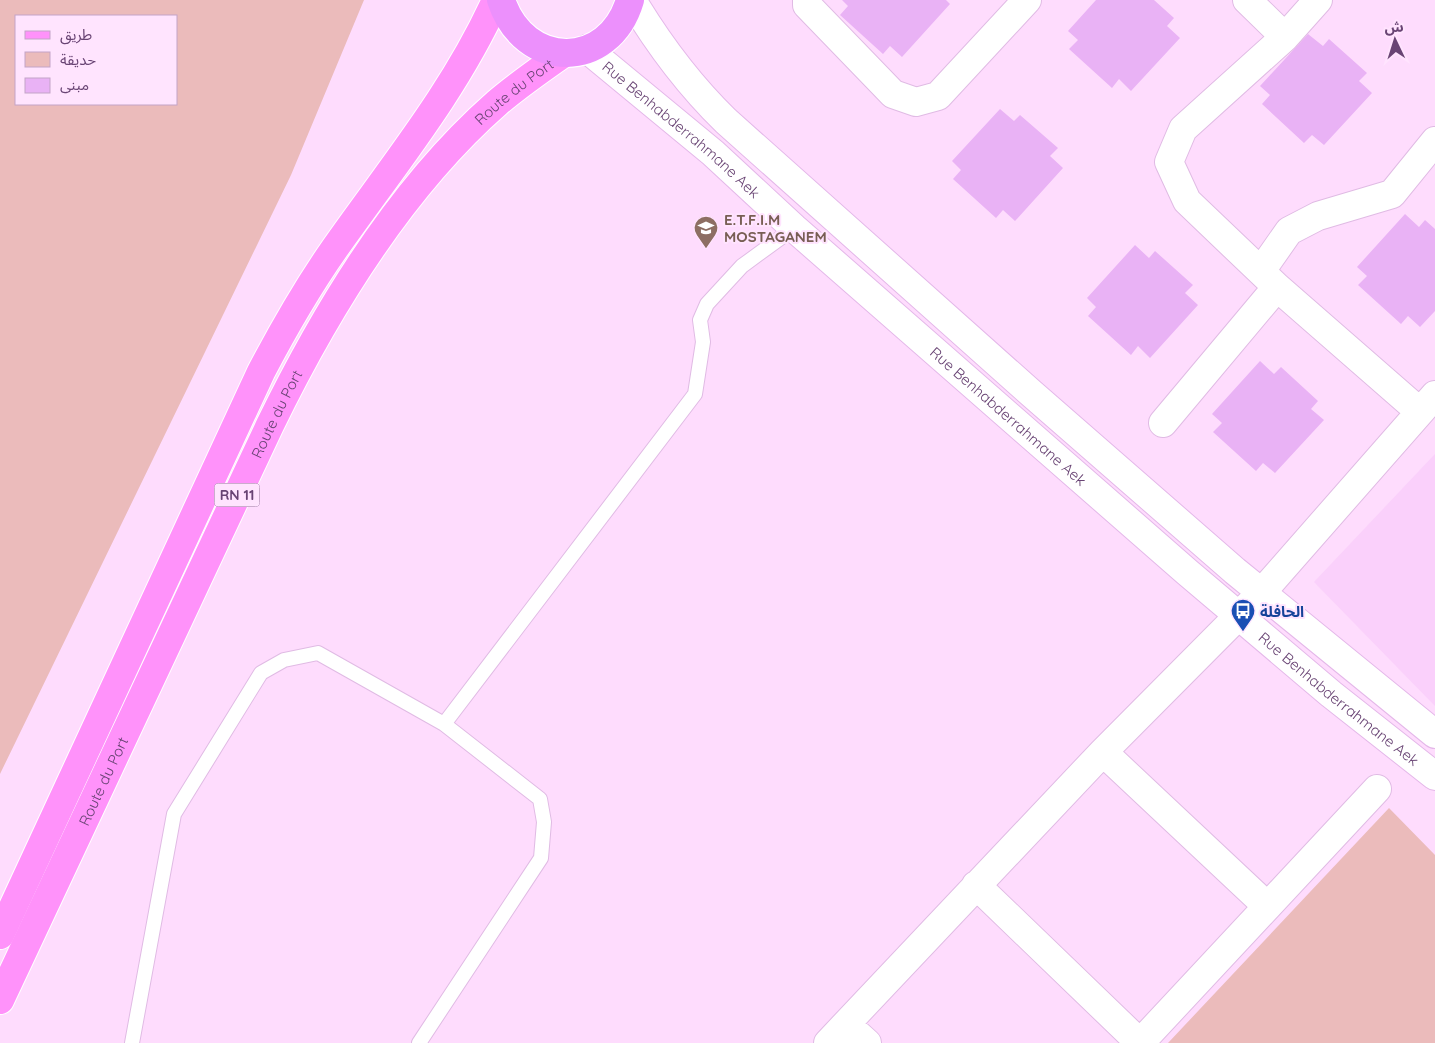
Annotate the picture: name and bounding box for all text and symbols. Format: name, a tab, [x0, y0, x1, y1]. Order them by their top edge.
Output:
legend	[15, 15, 178, 105]
north arrow	[1370, 15, 1420, 65]
text: ش	[1384, 17, 1404, 37]
text: طريق	[60, 25, 92, 45]
text: حديقة	[60, 50, 96, 69]
street label: Route du Port	[470, 54, 557, 129]
street label: Rue Benhabderrahmane Aek	[599, 56, 765, 202]
text: مبنى	[60, 75, 89, 94]
place label: E.T.F.I.M MOSTAGANEM	[724, 210, 827, 246]
school or university icon: E.T.F.I.M MOSTAGANEM	[693, 215, 719, 249]
street label: Rue Benhabderrahmane Aek	[927, 342, 1091, 489]
street label: Route du Port	[246, 366, 306, 461]
road number: RN 11	[214, 484, 260, 506]
bus stop icon: الحافلة	[1230, 598, 1256, 632]
place label: الحافلة	[1260, 602, 1304, 621]
street label: Rue Benhabderrahmane Aek	[1255, 628, 1423, 770]
street label: Route du Port	[74, 733, 132, 828]

